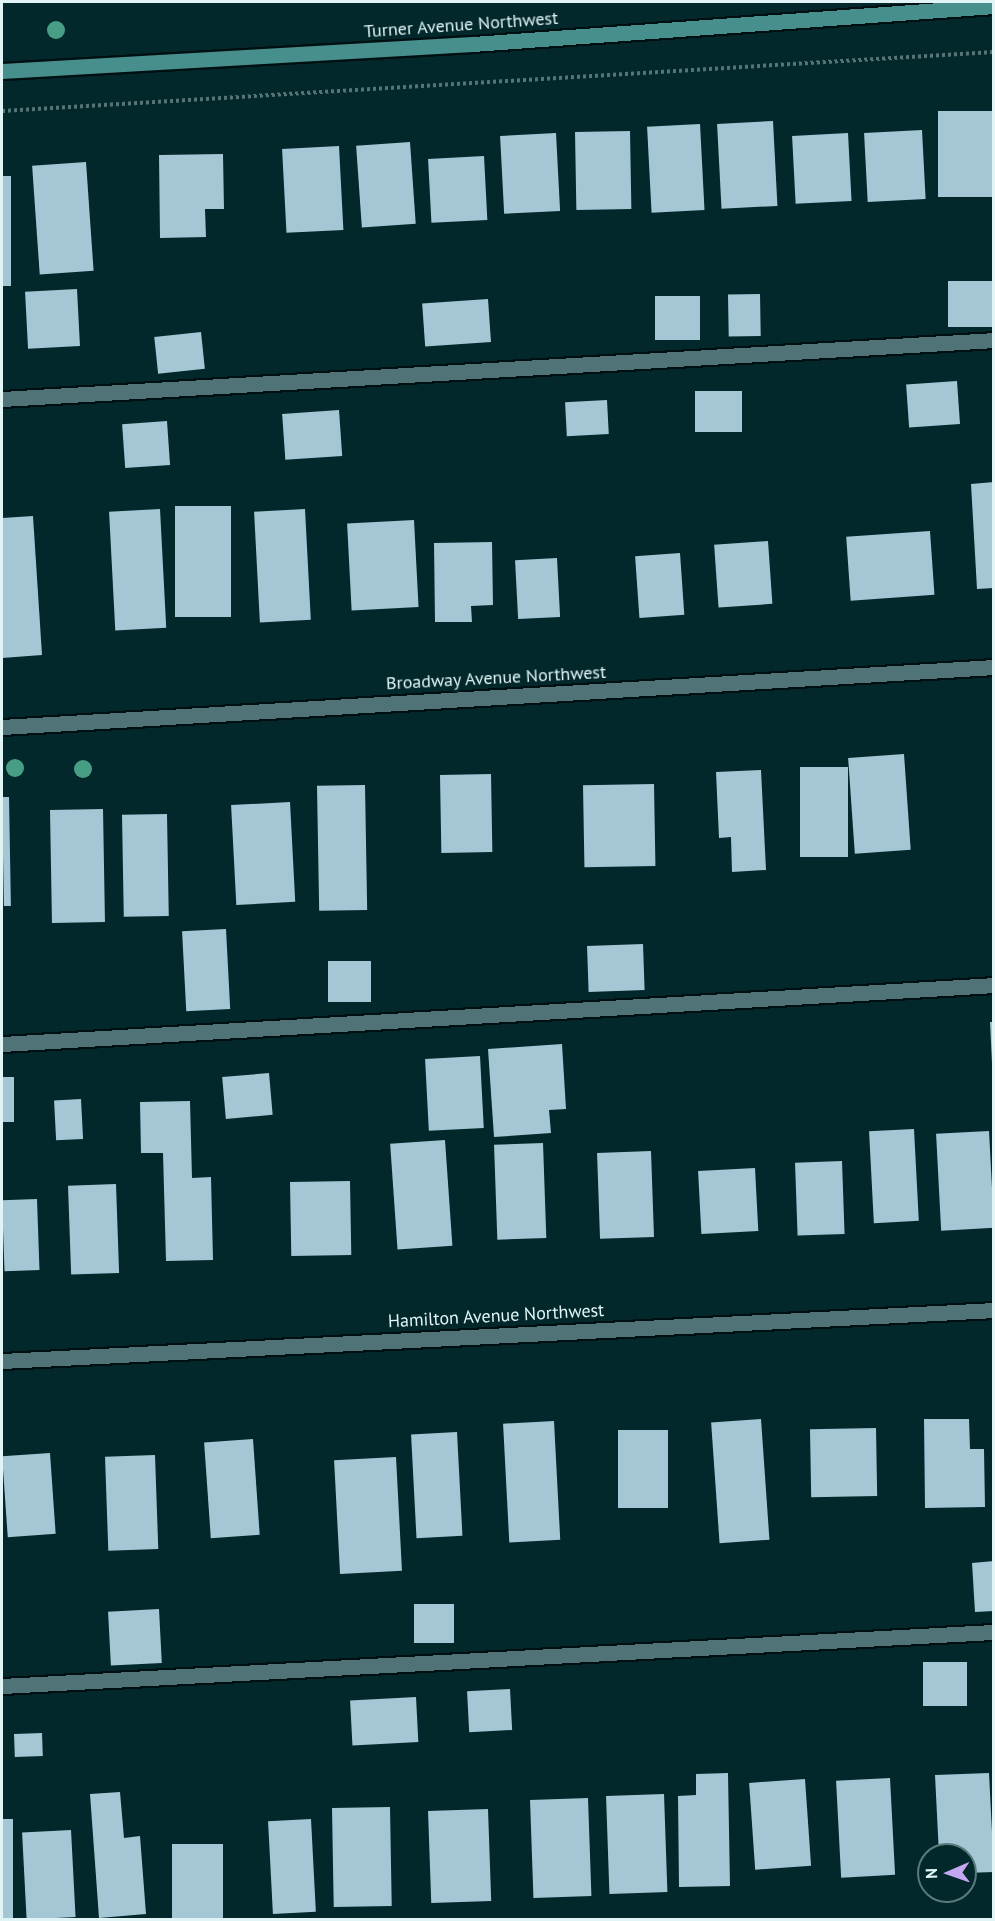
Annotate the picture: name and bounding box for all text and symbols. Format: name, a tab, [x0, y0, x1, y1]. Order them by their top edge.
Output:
street label: Turner Avenue Northwest	[363, 7, 559, 43]
street label: Broadway Avenue Northwest	[385, 661, 607, 695]
street label: Hamilton Avenue Northwest	[387, 1300, 605, 1332]
north arrow	[917, 1843, 977, 1903]
text: N	[921, 1868, 941, 1879]

